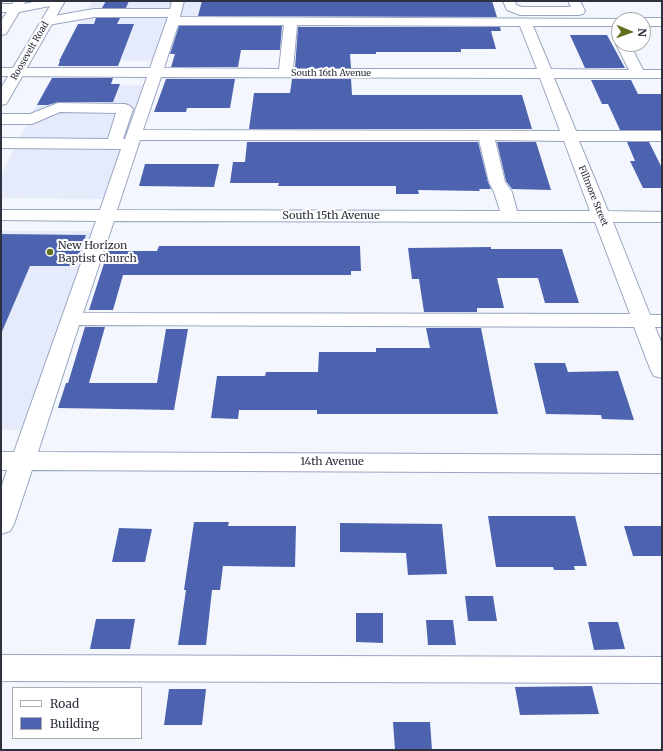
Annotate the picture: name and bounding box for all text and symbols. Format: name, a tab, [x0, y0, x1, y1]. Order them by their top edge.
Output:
north arrow	[611, 12, 651, 52]
street label: Roosevelt Road	[9, 20, 51, 82]
text: N	[635, 28, 649, 37]
street label: South 16th Avenue	[291, 68, 371, 78]
street label: Fillmore Street	[576, 164, 610, 228]
street label: South 15th Avenue	[282, 209, 380, 223]
place label: New Horizon Baptist Church	[58, 239, 137, 265]
marker: New Horizon Baptist Church	[45, 247, 55, 257]
street label: 14th Avenue	[300, 455, 364, 469]
legend	[12, 687, 142, 739]
text: Road	[50, 696, 79, 711]
text: Building	[50, 716, 99, 731]

